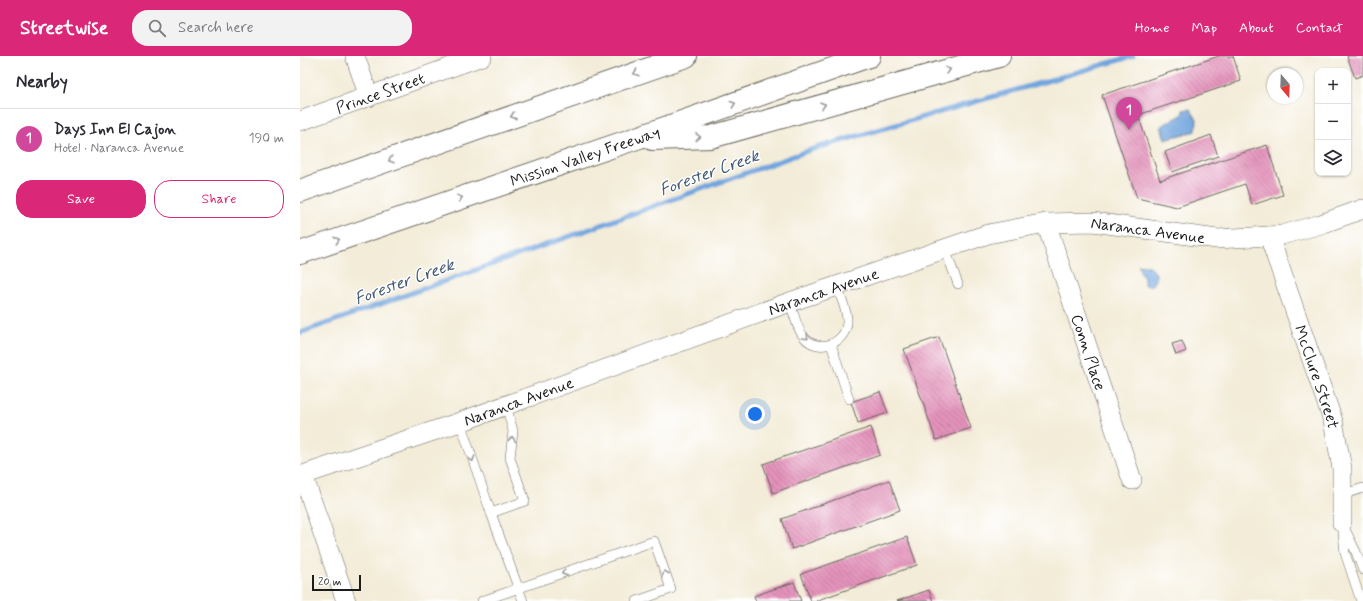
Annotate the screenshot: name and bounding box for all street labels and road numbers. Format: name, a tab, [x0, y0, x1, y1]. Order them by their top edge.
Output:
street label: Prince Street	[333, 68, 428, 119]
street label: Mission Valley Freeway	[508, 122, 663, 192]
street label: Naranca Avenue	[1089, 213, 1207, 249]
street label: Naranca Avenue	[766, 263, 882, 321]
street label: Conn Place	[1065, 312, 1110, 393]
street label: McClure Street	[1289, 323, 1343, 431]
street label: Naranca Avenue	[461, 373, 577, 432]

